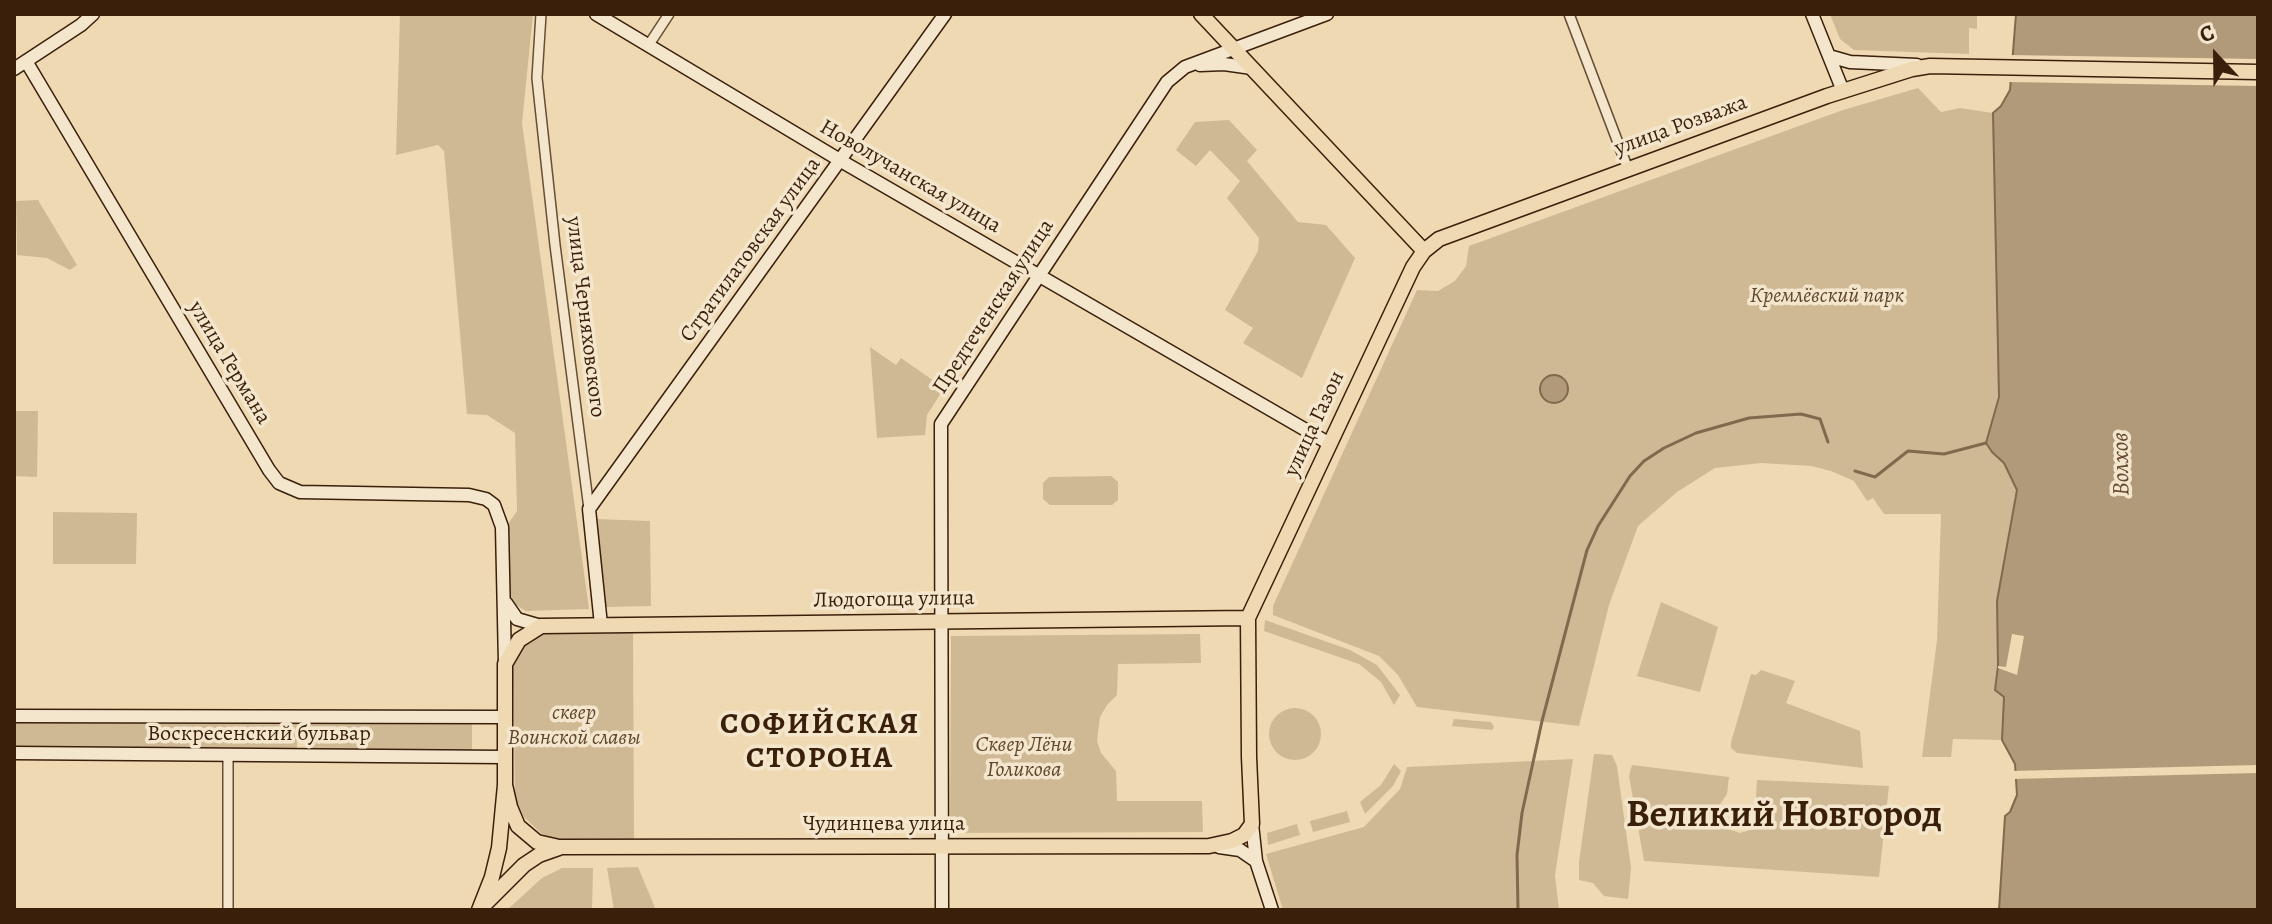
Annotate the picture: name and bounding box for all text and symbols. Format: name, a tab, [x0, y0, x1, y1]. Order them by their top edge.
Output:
north arrow	[2176, 16, 2256, 96]
text: С	[2195, 17, 2219, 50]
street label: улица Розважа	[1611, 90, 1751, 162]
street label: Новолучанская улица	[815, 114, 1005, 240]
street label: Стратилатовская улица	[675, 152, 827, 348]
street label: улица Черняховского	[560, 215, 610, 419]
street label: Предтеченская улица	[928, 215, 1060, 399]
park label: Кремлёвский парк	[1750, 284, 1904, 310]
street label: улица Германа	[182, 297, 276, 429]
street label: улица Газон	[1279, 367, 1351, 481]
water label: Волхов	[2107, 432, 2137, 496]
street label: Людогоща улица	[813, 585, 975, 615]
park label: сквер Воинской славы	[508, 701, 640, 752]
district label: СОФИЙСКАЯ СТОРОНА	[720, 708, 920, 778]
street label: Воскресенский бульвар	[147, 722, 371, 748]
park label: Сквер Лёни Голикова	[976, 733, 1072, 784]
district label: Великий Новгород	[1626, 794, 1942, 840]
street label: Чудинцева улица	[803, 812, 965, 838]

